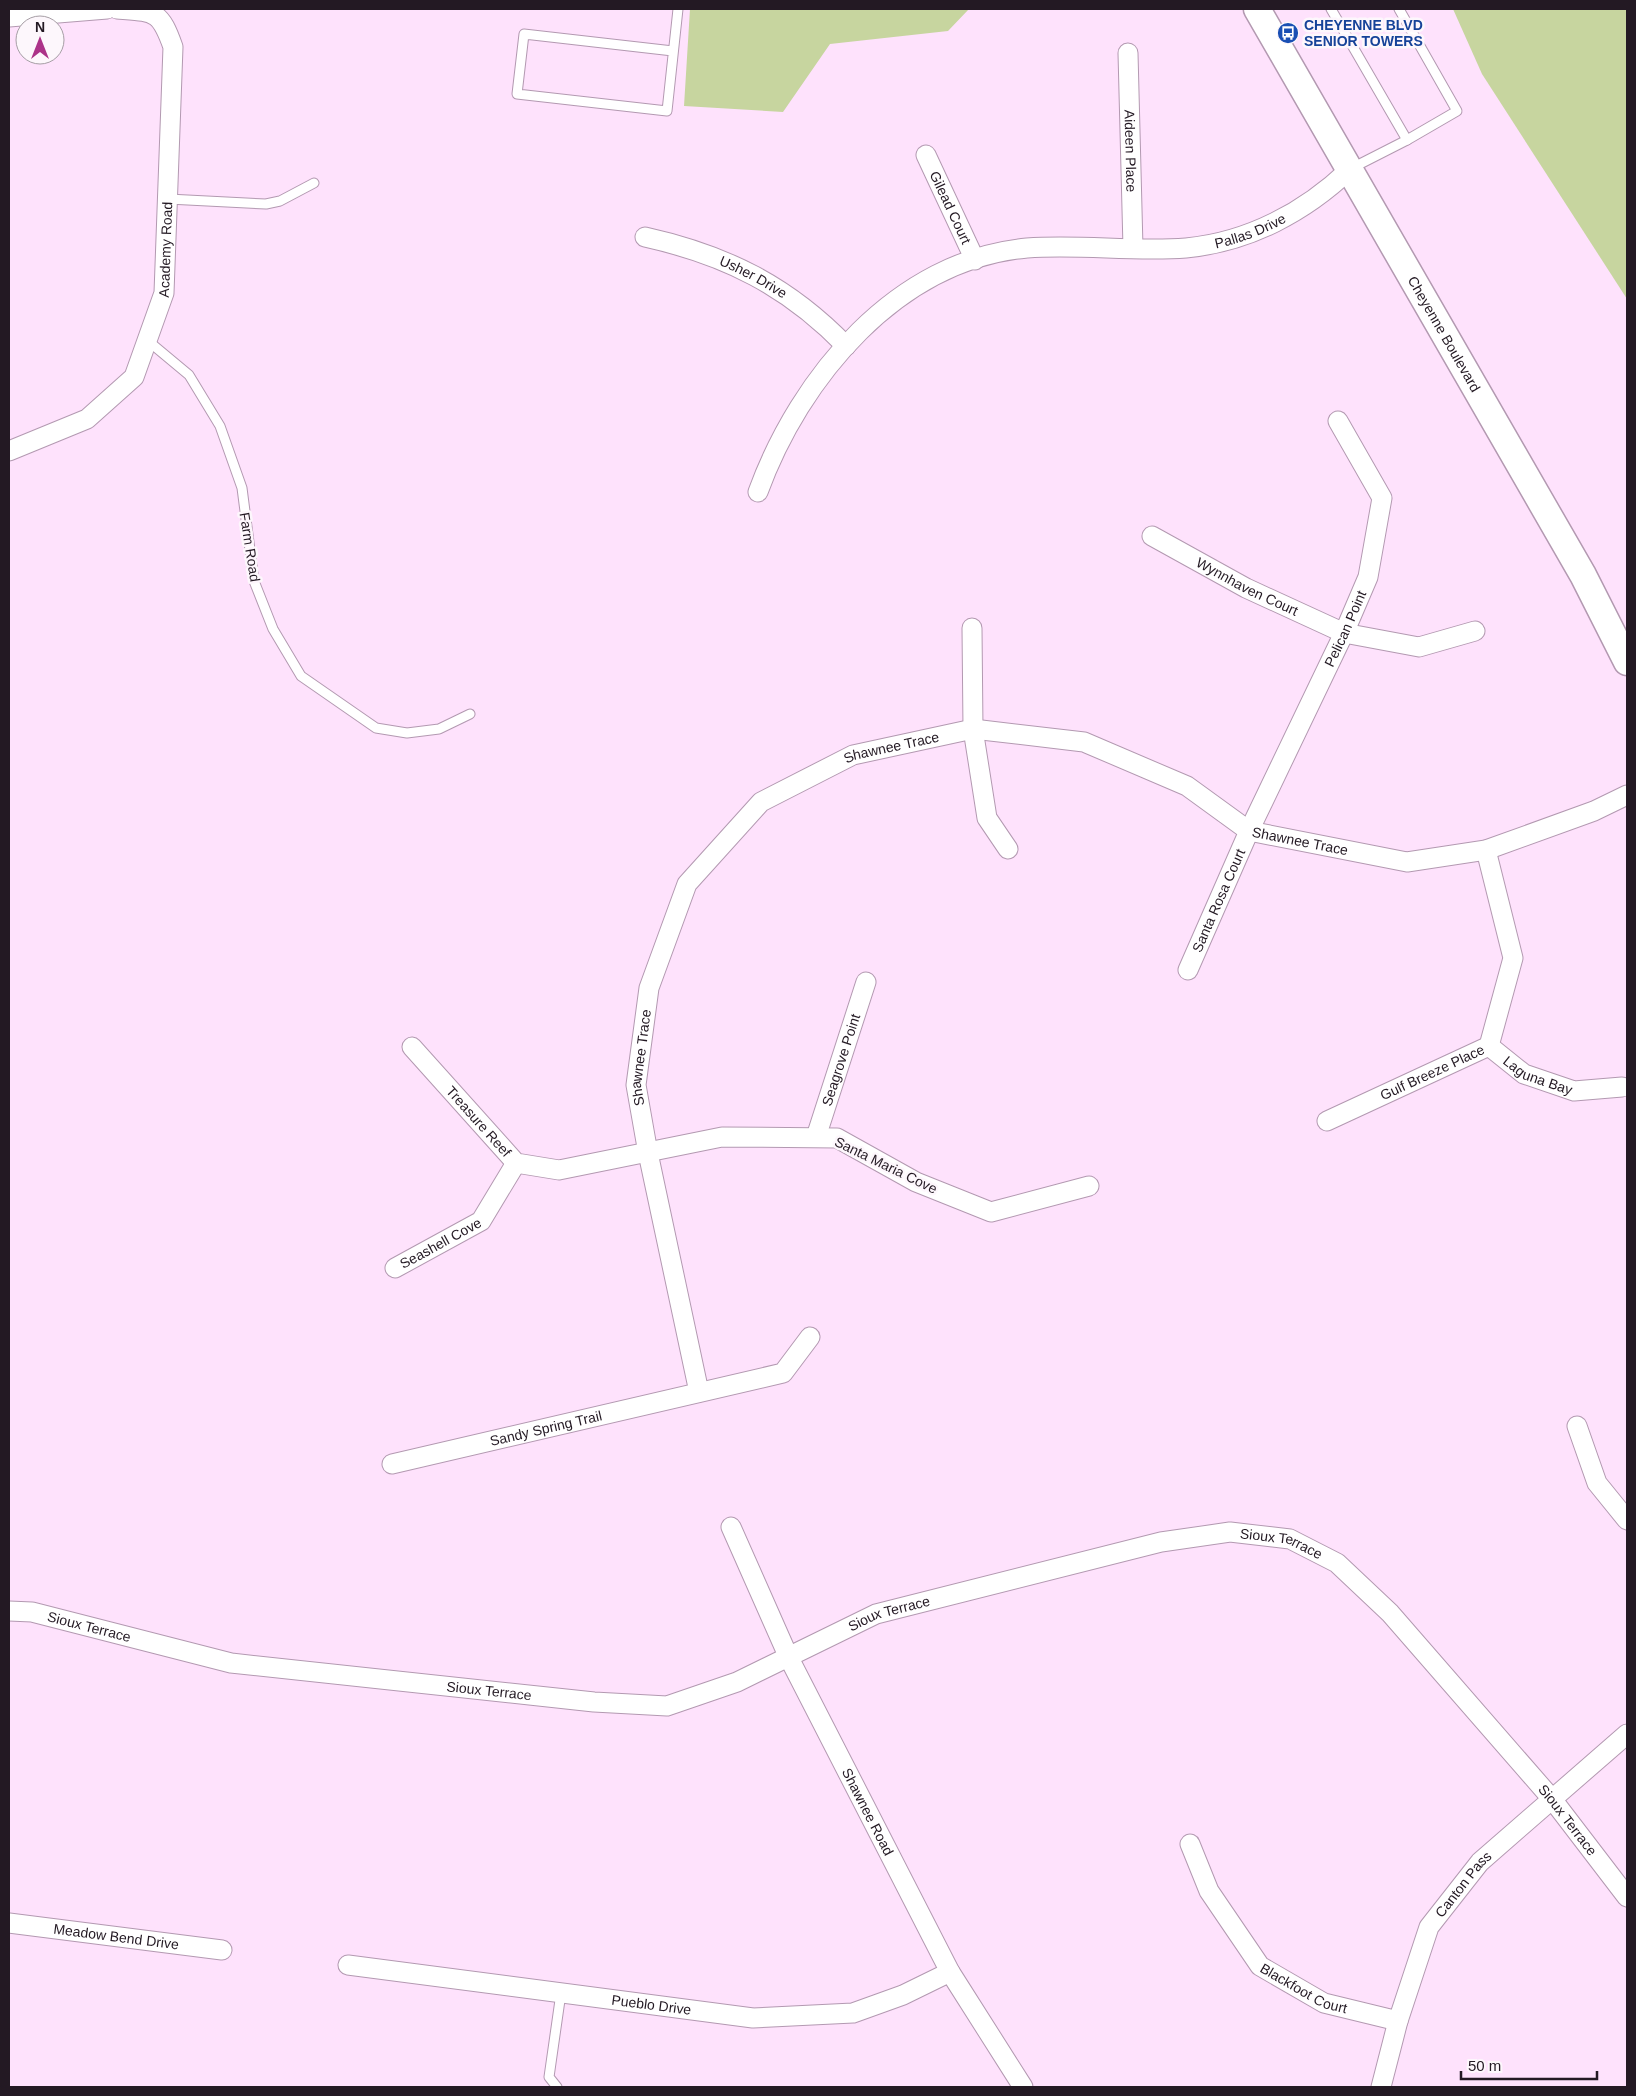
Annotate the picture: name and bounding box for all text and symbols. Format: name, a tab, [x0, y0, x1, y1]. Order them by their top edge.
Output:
north arrow	[15, 15, 65, 65]
place label: CHEYENNE BLVD SENIOR TOWERS	[1304, 17, 1423, 49]
text: N	[35, 19, 45, 35]
bus stop icon: CHEYENNE BLVD SENIOR TOWERS	[1276, 21, 1300, 45]
street label: Aideen Place	[1121, 109, 1140, 193]
street label: Gilead Court	[927, 169, 974, 247]
street label: Academy Road	[156, 201, 175, 298]
street label: Pallas Drive	[1213, 210, 1289, 251]
street label: Usher Drive	[717, 253, 790, 302]
street label: Cheyenne Boulevard	[1405, 273, 1484, 395]
street label: Farm Road	[237, 511, 263, 583]
street label: Wynnhaven Court	[1194, 554, 1301, 619]
street label: Pelican Point	[1321, 588, 1369, 669]
street label: Shawnee Trace	[841, 729, 941, 766]
street label: Shawnee Trace	[1251, 824, 1350, 858]
street label: Santa Rosa Court	[1189, 846, 1248, 955]
street label: Shawnee Trace	[627, 1008, 654, 1107]
street label: Seagrove Point	[819, 1012, 863, 1108]
street label: Gulf Breeze Place	[1378, 1041, 1487, 1103]
street label: Laguna Bay	[1500, 1053, 1574, 1098]
street label: Treasure Reef	[443, 1083, 515, 1160]
street label: Santa Maria Cove	[832, 1133, 940, 1197]
street label: Seashell Cove	[397, 1214, 484, 1272]
street label: Sandy Spring Trail	[488, 1407, 603, 1449]
street label: Sioux Terrace	[1239, 1525, 1325, 1562]
street label: Sioux Terrace	[845, 1593, 932, 1634]
street label: Sioux Terrace	[46, 1608, 133, 1645]
street label: Sioux Terrace	[446, 1678, 533, 1703]
street label: Shawnee Road	[839, 1765, 897, 1858]
street label: Sioux Terrace	[1535, 1781, 1600, 1859]
street label: Canton Pass	[1432, 1848, 1495, 1920]
street label: Meadow Bend Drive	[53, 1921, 180, 1952]
street label: Blackfoot Court	[1257, 1960, 1349, 2016]
street label: Pueblo Drive	[611, 1992, 692, 2018]
scale bar	[1461, 2048, 1597, 2080]
text: 50 m	[1468, 2057, 1501, 2074]

